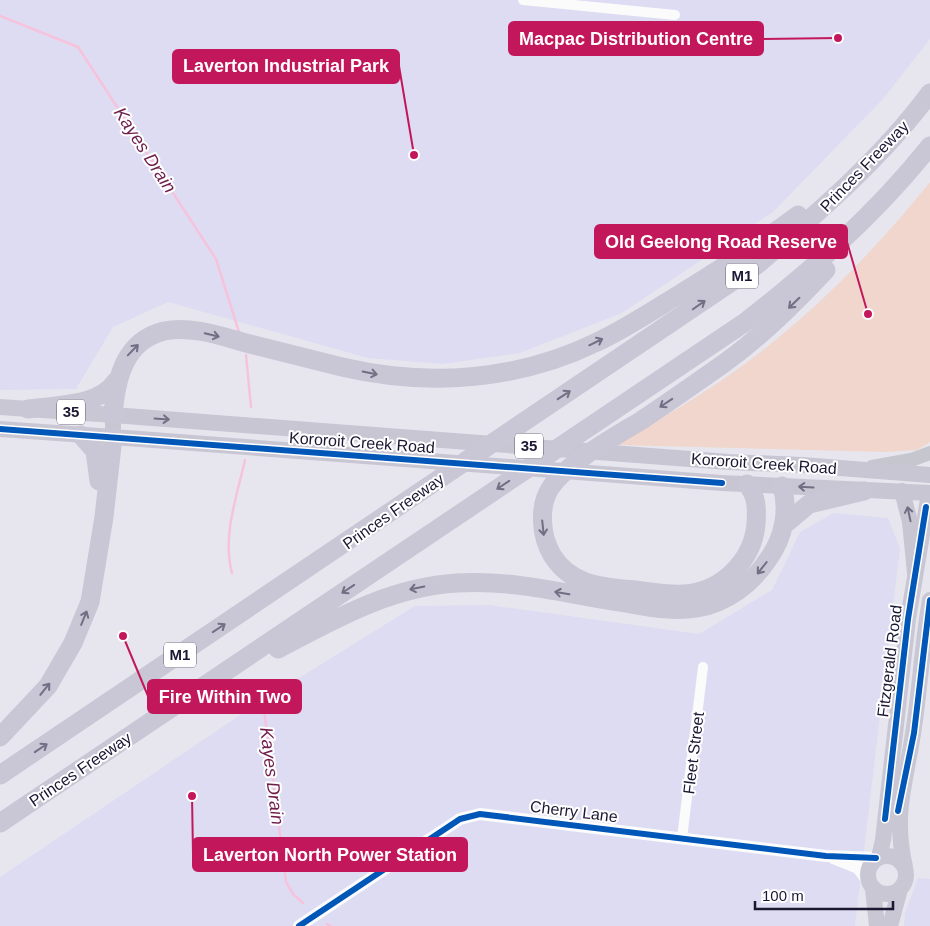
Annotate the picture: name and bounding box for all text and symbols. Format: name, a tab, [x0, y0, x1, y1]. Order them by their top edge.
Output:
callout: Macpac Distribution Centre	[509, 22, 763, 55]
text: Macpac Distribution Centre	[519, 29, 753, 49]
callout: Laverton Industrial Park	[173, 50, 399, 83]
text: Laverton Industrial Park	[183, 56, 390, 76]
water label: Kayes Drain	[110, 103, 180, 197]
street label: Princes Freeway	[817, 118, 912, 215]
callout: Old Geelong Road Reserve	[595, 225, 847, 258]
text: Old Geelong Road Reserve	[605, 232, 837, 252]
road number: M1	[726, 264, 758, 288]
one-way arrow	[788, 297, 800, 309]
one-way arrow	[692, 300, 706, 310]
one-way arrow	[203, 330, 219, 340]
one-way arrow	[588, 337, 603, 346]
one-way arrow	[127, 344, 140, 356]
one-way arrow	[361, 368, 377, 378]
one-way arrow	[556, 390, 570, 400]
one-way arrow	[659, 398, 673, 408]
road number: 35	[57, 400, 85, 424]
one-way arrow	[154, 414, 170, 423]
street label: Kororoit Creek Road	[289, 429, 435, 456]
road number: 35	[515, 434, 543, 458]
street label: Kororoit Creek Road	[691, 450, 837, 477]
street label: Princes Freeway	[340, 470, 447, 553]
one-way arrow	[496, 480, 510, 490]
one-way arrow	[798, 483, 814, 492]
one-way arrow	[904, 507, 913, 523]
one-way arrow	[538, 519, 548, 535]
one-way arrow	[757, 561, 767, 575]
one-way arrow	[341, 584, 355, 594]
one-way arrow	[409, 584, 425, 594]
one-way arrow	[554, 587, 570, 597]
street label: Fitzgerald Road	[874, 604, 905, 718]
one-way arrow	[80, 610, 89, 626]
one-way arrow	[212, 623, 226, 633]
road number: M1	[164, 642, 196, 668]
callout: Fire Within Two	[148, 680, 301, 713]
one-way arrow	[40, 683, 51, 696]
text: Fire Within Two	[159, 687, 291, 707]
street label: Fleet Street	[680, 710, 707, 795]
water label: Kayes Drain	[256, 726, 288, 826]
street label: Princes Freeway	[26, 729, 134, 810]
one-way arrow	[33, 743, 47, 753]
street label: Cherry Lane	[529, 798, 619, 825]
callout: Laverton North Power Station	[193, 838, 467, 871]
text: Laverton North Power Station	[203, 845, 457, 865]
scale bar	[755, 878, 892, 910]
text: 100 m	[762, 887, 804, 904]

